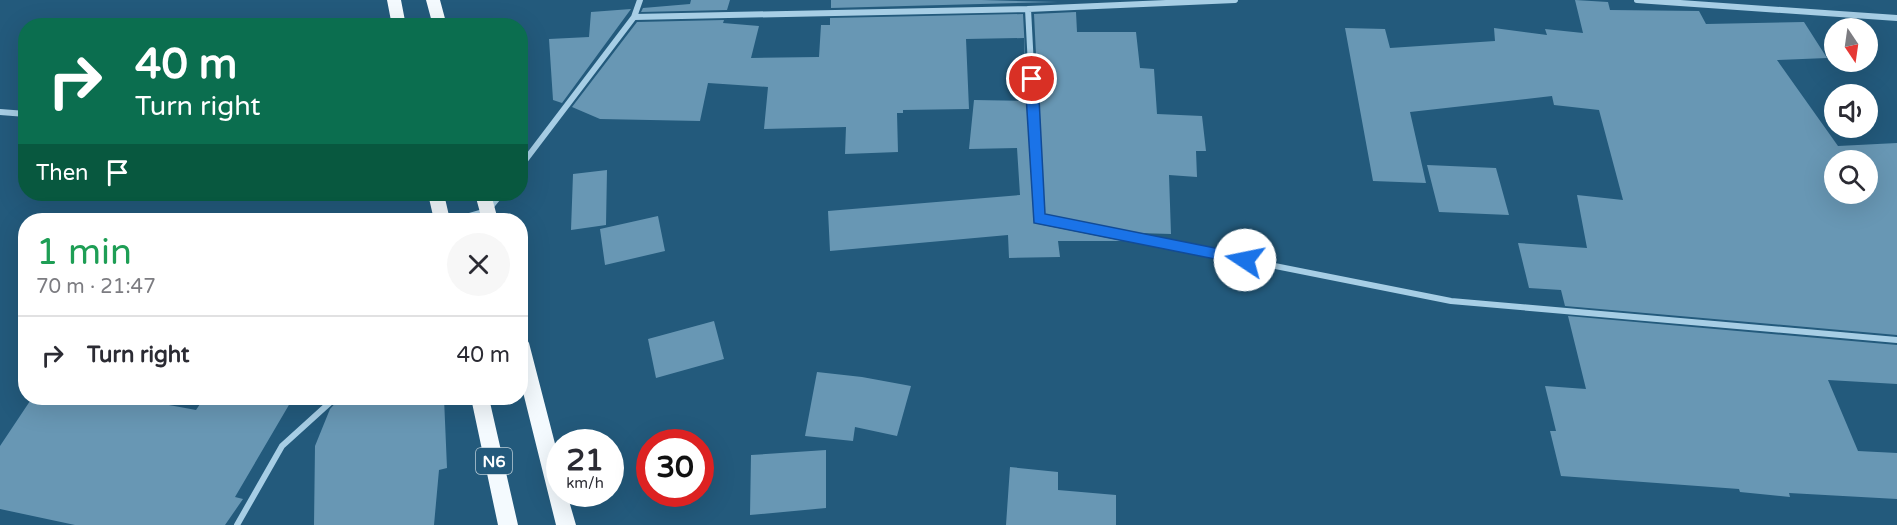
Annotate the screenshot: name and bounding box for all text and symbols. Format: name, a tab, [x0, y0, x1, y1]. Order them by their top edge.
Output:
north arrow	[1824, 18, 1878, 72]
map controls	[1824, 18, 1878, 204]
text: 40 m	[135, 39, 237, 90]
icon: right	[36, 42, 114, 120]
pin	[1006, 53, 1057, 104]
icon: arrive	[1015, 62, 1048, 95]
button: sound	[1824, 84, 1878, 138]
text: Turn right	[135, 90, 261, 123]
button: search	[1824, 150, 1878, 204]
icon: arrive	[101, 156, 134, 189]
text: Then	[36, 160, 89, 186]
position arrow	[1213, 228, 1277, 292]
text: 1 min	[36, 231, 132, 274]
button: close	[447, 233, 510, 296]
text: 70 m · 21:47	[36, 275, 156, 299]
icon: right	[36, 339, 69, 372]
text: Turn right	[87, 342, 189, 368]
text: 40 m	[456, 342, 510, 368]
speed limit sign: 30	[636, 429, 714, 507]
text: 21	[566, 442, 604, 479]
road number: N6	[476, 448, 512, 474]
text: km/h	[566, 474, 604, 492]

